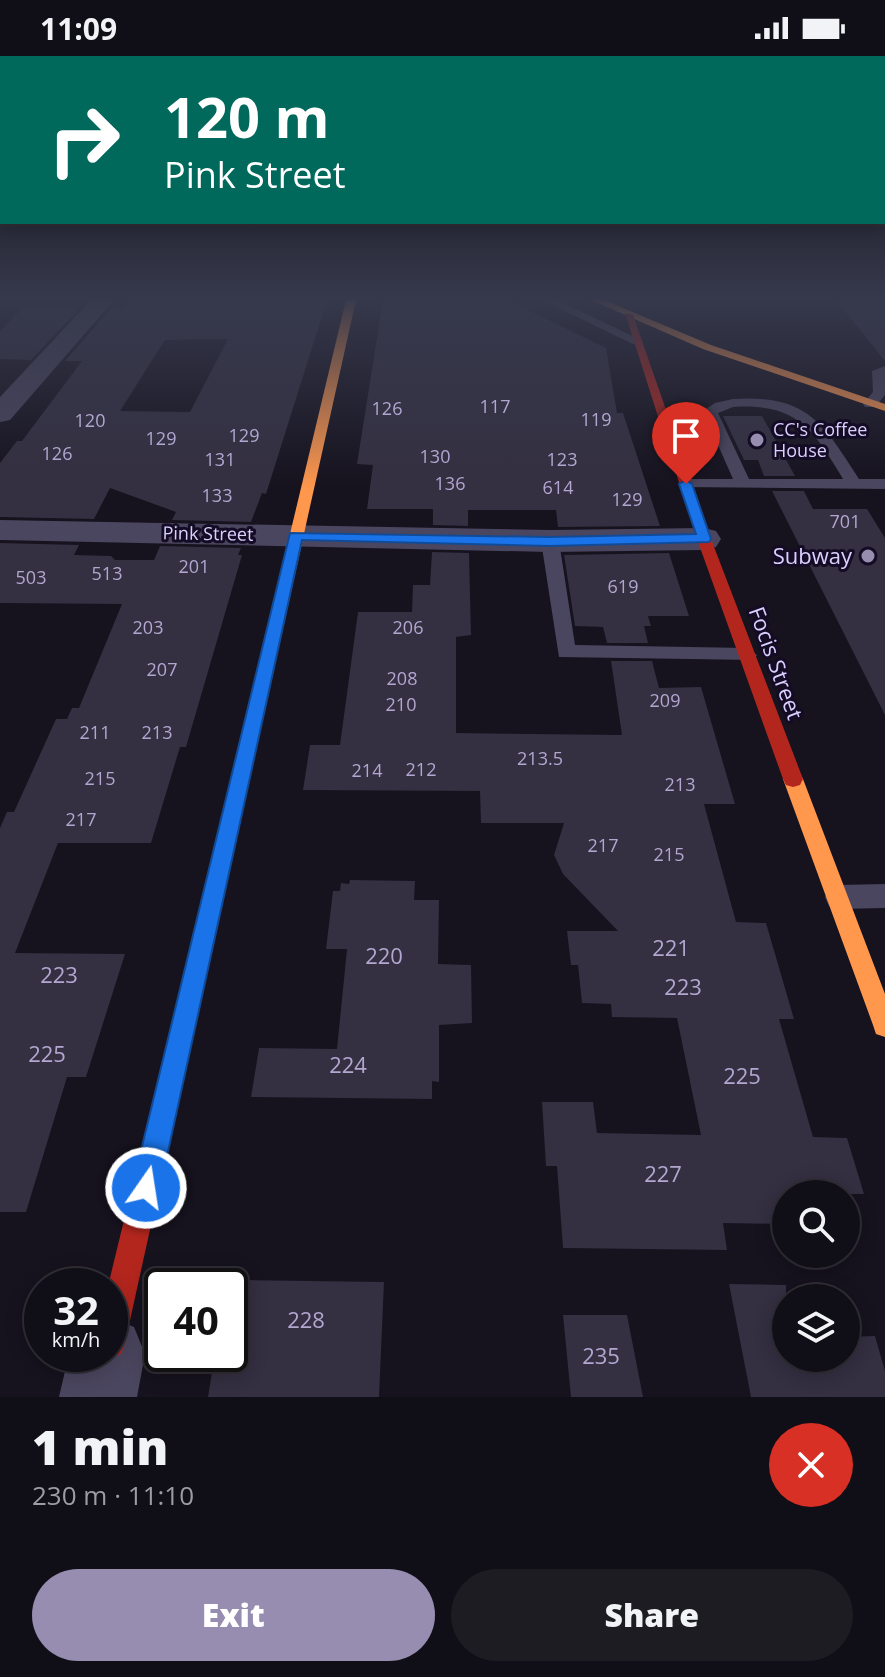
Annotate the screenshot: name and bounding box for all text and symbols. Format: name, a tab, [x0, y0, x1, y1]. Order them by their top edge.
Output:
text: 11:09	[40, 8, 117, 49]
text: 120 m	[164, 78, 330, 154]
icon: right	[32, 88, 136, 192]
text: Pink Street	[164, 150, 346, 199]
house number: 117	[480, 394, 510, 418]
house number: 126	[372, 396, 402, 420]
pin	[652, 402, 720, 484]
house number: 119	[581, 407, 611, 431]
house number: 120	[75, 408, 105, 432]
icon: arrive	[664, 414, 708, 458]
place label: CC's Coffee House	[773, 417, 867, 462]
house number: 129	[229, 423, 259, 447]
house number: 129	[146, 426, 176, 450]
marker: CC's Coffee House	[748, 431, 766, 449]
house number: 126	[42, 441, 72, 465]
house number: 130	[420, 444, 450, 468]
house number: 131	[205, 447, 235, 471]
house number: 123	[547, 447, 577, 471]
house number: 136	[435, 471, 465, 495]
house number: 614	[543, 475, 573, 499]
house number: 133	[202, 483, 232, 507]
house number: 129	[612, 487, 642, 511]
house number: 701	[830, 509, 860, 533]
street label: Pink Street	[162, 520, 254, 546]
place label: Subway	[773, 540, 853, 570]
marker: Subway	[859, 547, 877, 565]
house number: 201	[179, 554, 209, 578]
house number: 513	[92, 561, 122, 585]
house number: 503	[16, 565, 46, 589]
house number: 619	[608, 574, 638, 598]
street label: Focis Street	[743, 602, 811, 724]
house number: 203	[133, 615, 163, 639]
house number: 206	[393, 615, 423, 639]
house number: 207	[147, 657, 177, 681]
house number: 208	[387, 666, 417, 690]
house number: 209	[650, 688, 680, 712]
house number: 210	[386, 692, 416, 716]
house number: 211	[80, 720, 110, 744]
house number: 213	[142, 720, 172, 744]
house number: 213.5	[517, 746, 563, 770]
house number: 212	[406, 757, 436, 781]
house number: 214	[352, 758, 382, 782]
house number: 215	[85, 766, 115, 790]
house number: 213	[665, 772, 695, 796]
house number: 217	[66, 807, 96, 831]
house number: 217	[588, 833, 618, 857]
house number: 215	[654, 842, 684, 866]
house number: 221	[652, 932, 690, 962]
house number: 220	[365, 940, 403, 970]
house number: 223	[40, 959, 78, 989]
house number: 223	[664, 971, 702, 1001]
house number: 225	[28, 1038, 66, 1068]
house number: 224	[329, 1049, 367, 1079]
house number: 225	[723, 1060, 761, 1090]
position arrow	[104, 1146, 188, 1230]
house number: 227	[644, 1158, 682, 1188]
map controls	[772, 1180, 860, 1372]
button: search	[772, 1180, 860, 1268]
speed limit sign: 40	[144, 1268, 248, 1372]
text: 32	[53, 1282, 99, 1337]
button: layers	[772, 1284, 860, 1372]
house number: 228	[287, 1304, 325, 1334]
text: km/h	[52, 1326, 100, 1353]
house number: 235	[582, 1340, 620, 1370]
text: 1 min	[32, 1414, 168, 1479]
button: close	[769, 1423, 853, 1507]
text: 230 m · 11:10	[32, 1477, 194, 1513]
button: Exit	[32, 1569, 435, 1661]
button: Share	[451, 1569, 853, 1661]

